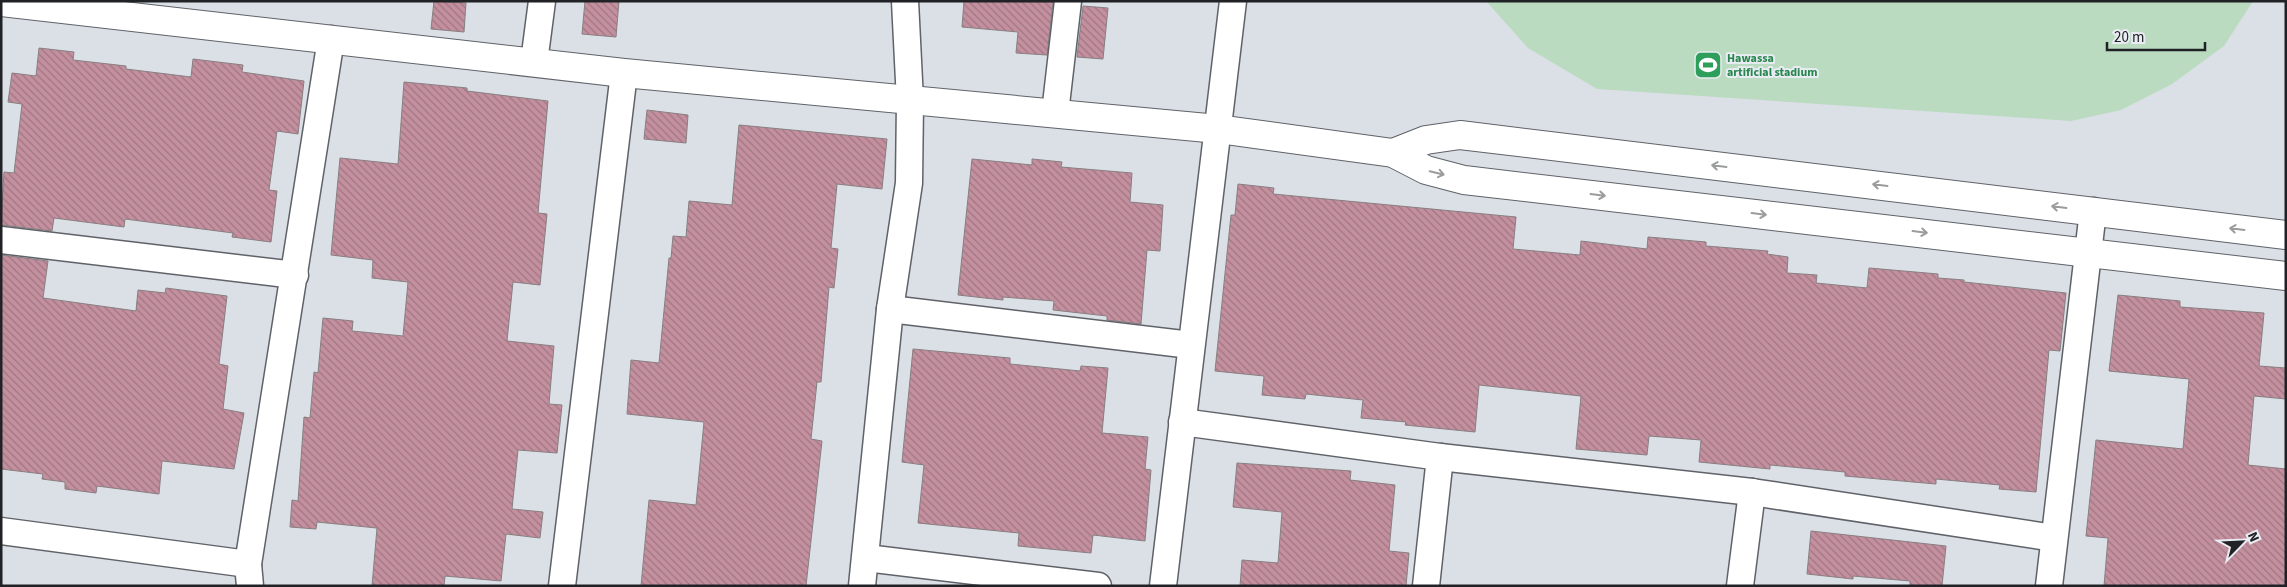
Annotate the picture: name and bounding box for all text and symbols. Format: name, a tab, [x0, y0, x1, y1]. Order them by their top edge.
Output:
scale bar	[2107, 20, 2204, 52]
text: 20 m	[2114, 27, 2144, 48]
sports icon: Hawassa artificial stadium	[1693, 50, 1723, 80]
place label: Hawassa artificial stadium	[1727, 50, 1818, 81]
one-way arrow	[1711, 161, 1727, 171]
one-way arrow	[1428, 169, 1444, 178]
one-way arrow	[1872, 180, 1888, 190]
one-way arrow	[1589, 190, 1605, 200]
one-way arrow	[2051, 202, 2067, 212]
one-way arrow	[1751, 209, 1767, 219]
one-way arrow	[2230, 224, 2246, 234]
one-way arrow	[1912, 227, 1928, 237]
north arrow	[2217, 517, 2267, 567]
text: N	[2242, 529, 2264, 545]

